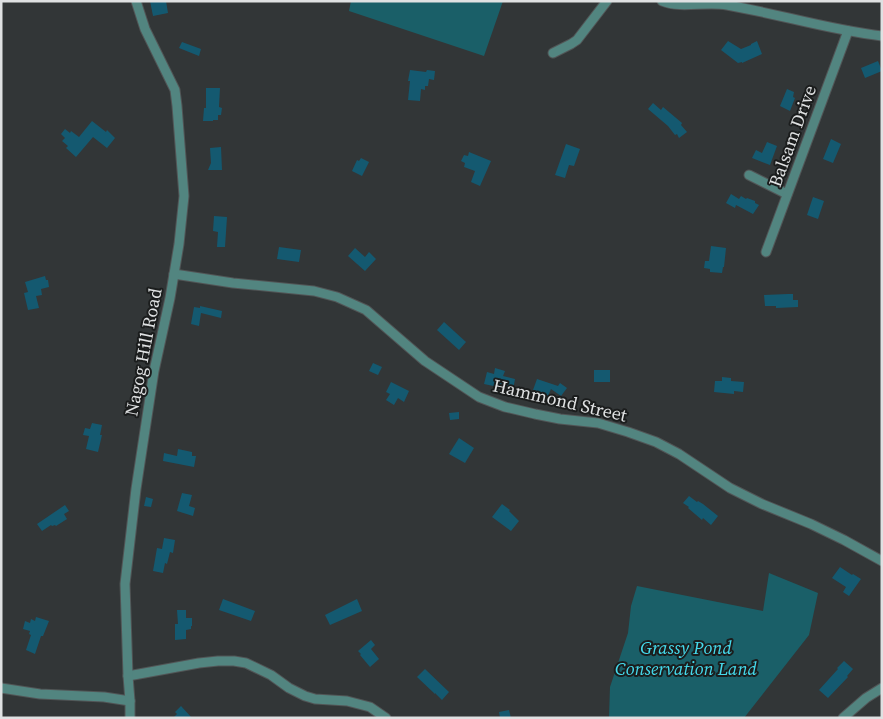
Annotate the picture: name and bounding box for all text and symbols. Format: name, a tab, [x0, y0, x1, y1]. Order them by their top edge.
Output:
street label: Balsam Drive	[762, 82, 822, 190]
street label: Nagog Hill Road	[118, 286, 168, 418]
street label: Hammond Street	[490, 372, 630, 428]
park label: Grassy Pond Conservation Land	[615, 635, 758, 681]

